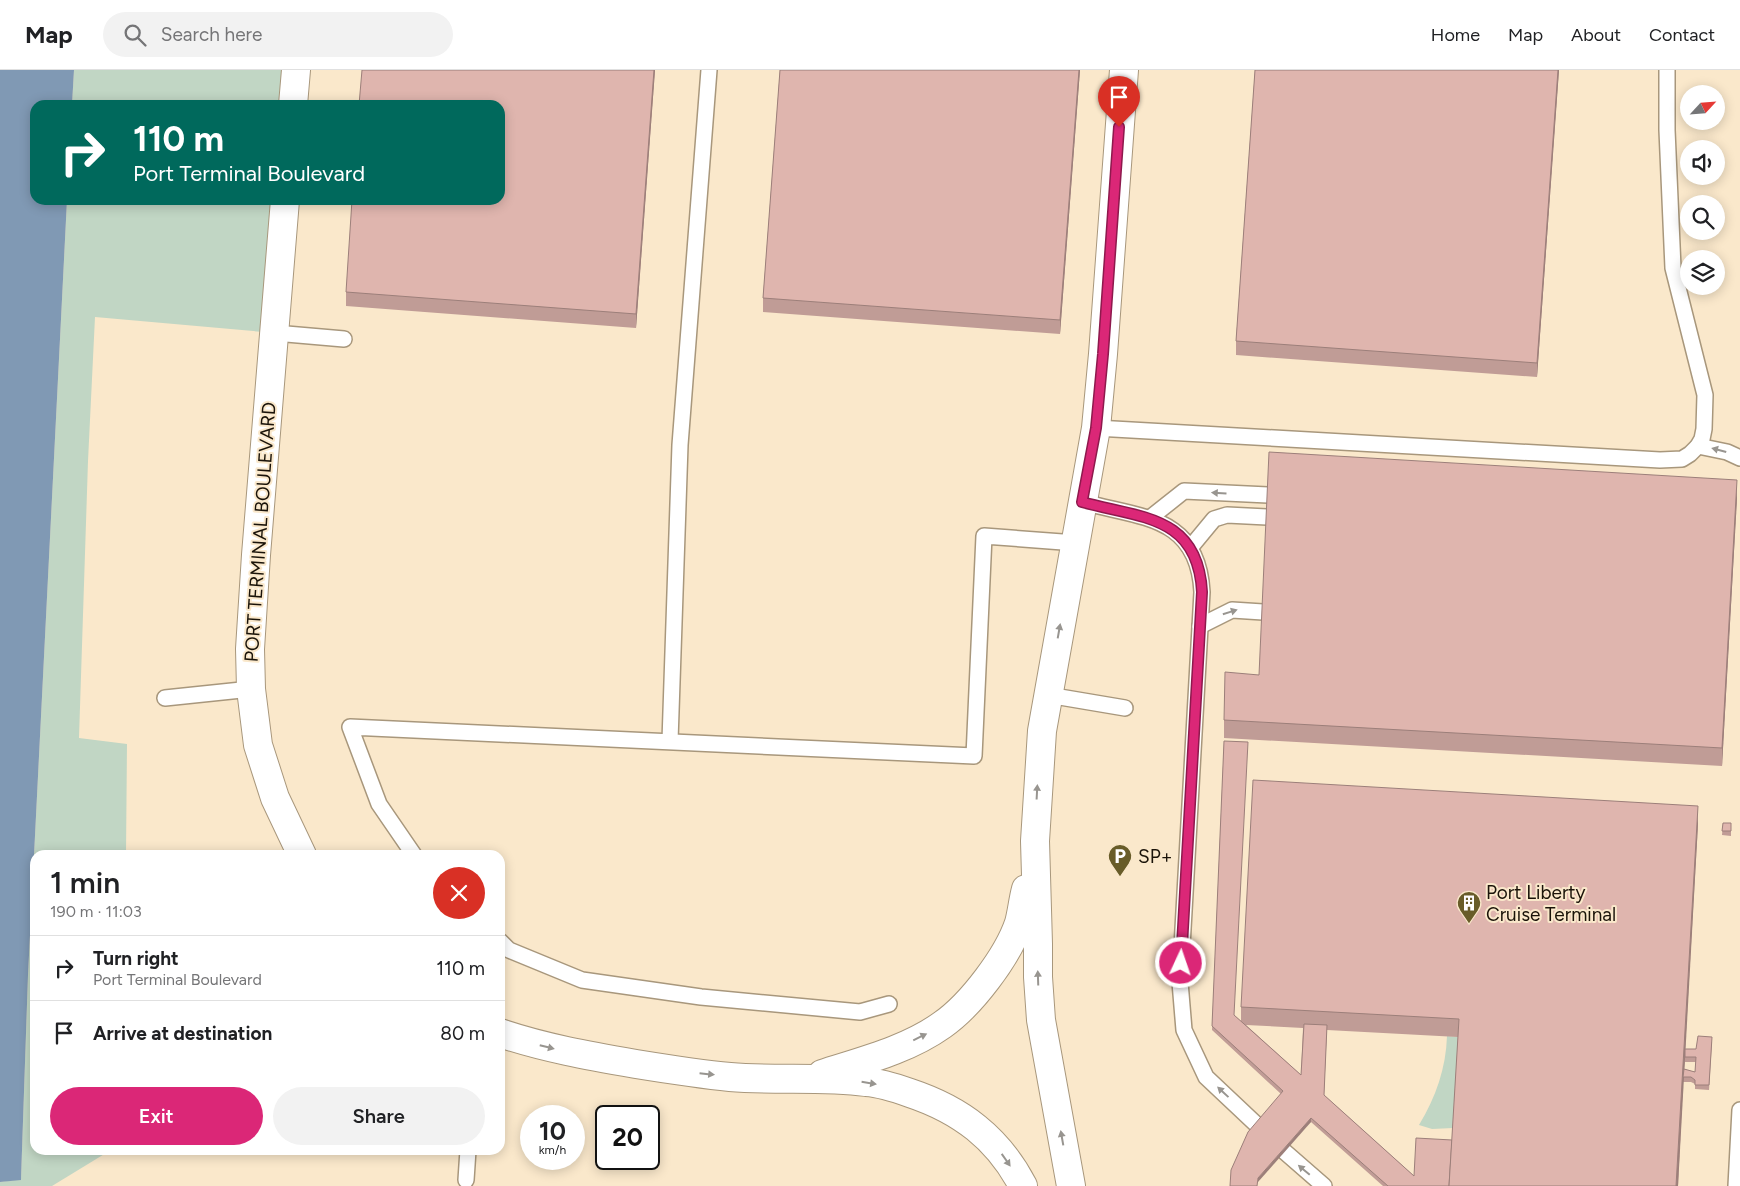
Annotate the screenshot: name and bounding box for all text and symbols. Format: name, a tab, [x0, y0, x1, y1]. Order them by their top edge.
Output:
search box	[103, 12, 453, 57]
text: Map	[25, 20, 73, 49]
icon: search	[121, 21, 149, 49]
text: Search here	[161, 23, 262, 46]
text: Home	[1431, 24, 1480, 46]
text: Map	[1508, 24, 1543, 46]
text: About	[1571, 24, 1621, 46]
text: Contact	[1649, 24, 1715, 46]
pin	[1098, 76, 1140, 127]
icon: arrive	[1105, 83, 1133, 111]
north arrow	[1680, 85, 1725, 130]
map controls	[1680, 85, 1725, 295]
text: 110 m	[133, 118, 224, 160]
icon: right	[50, 120, 115, 185]
button: sound	[1680, 140, 1725, 185]
text: Port Terminal Boulevard	[133, 160, 365, 187]
button: search	[1680, 195, 1725, 240]
button: layers	[1680, 250, 1725, 295]
street label: PORT TERMINAL BOULEVARD	[239, 401, 281, 663]
one-way arrow	[1712, 446, 1727, 454]
one-way arrow	[1211, 489, 1227, 497]
one-way arrow	[1223, 608, 1238, 616]
one-way arrow	[1056, 623, 1064, 639]
one-way arrow	[1034, 784, 1042, 800]
parking icon: SP+	[1107, 843, 1133, 877]
place label: SP+	[1138, 845, 1173, 868]
text: 1 min	[50, 864, 120, 901]
button: close	[433, 867, 485, 919]
place label: Port Liberty Cruise Terminal	[1486, 881, 1616, 926]
building icon: Port Liberty Cruise Terminal	[1456, 890, 1482, 924]
text: 190 m · 11:03	[50, 902, 142, 921]
position arrow	[1154, 936, 1206, 988]
text: Turn right	[93, 947, 179, 970]
icon: right	[50, 954, 78, 982]
text: 110 m	[436, 957, 485, 980]
one-way arrow	[1034, 969, 1042, 985]
text: Port Terminal Boulevard	[93, 970, 262, 989]
icon: arrive	[50, 1019, 78, 1047]
text: Arrive at destination	[93, 1022, 272, 1045]
text: 80 m	[440, 1022, 485, 1045]
one-way arrow	[913, 1033, 927, 1041]
one-way arrow	[539, 1043, 554, 1051]
one-way arrow	[699, 1070, 715, 1078]
one-way arrow	[861, 1079, 877, 1087]
one-way arrow	[1217, 1086, 1229, 1098]
button: Exit	[50, 1087, 263, 1145]
button: Share	[273, 1087, 485, 1145]
speed limit sign: 20	[595, 1105, 660, 1170]
text: 10	[539, 1116, 566, 1146]
one-way arrow	[1058, 1130, 1066, 1146]
text: km/h	[539, 1143, 566, 1157]
one-way arrow	[1001, 1153, 1012, 1166]
one-way arrow	[1298, 1164, 1311, 1175]

